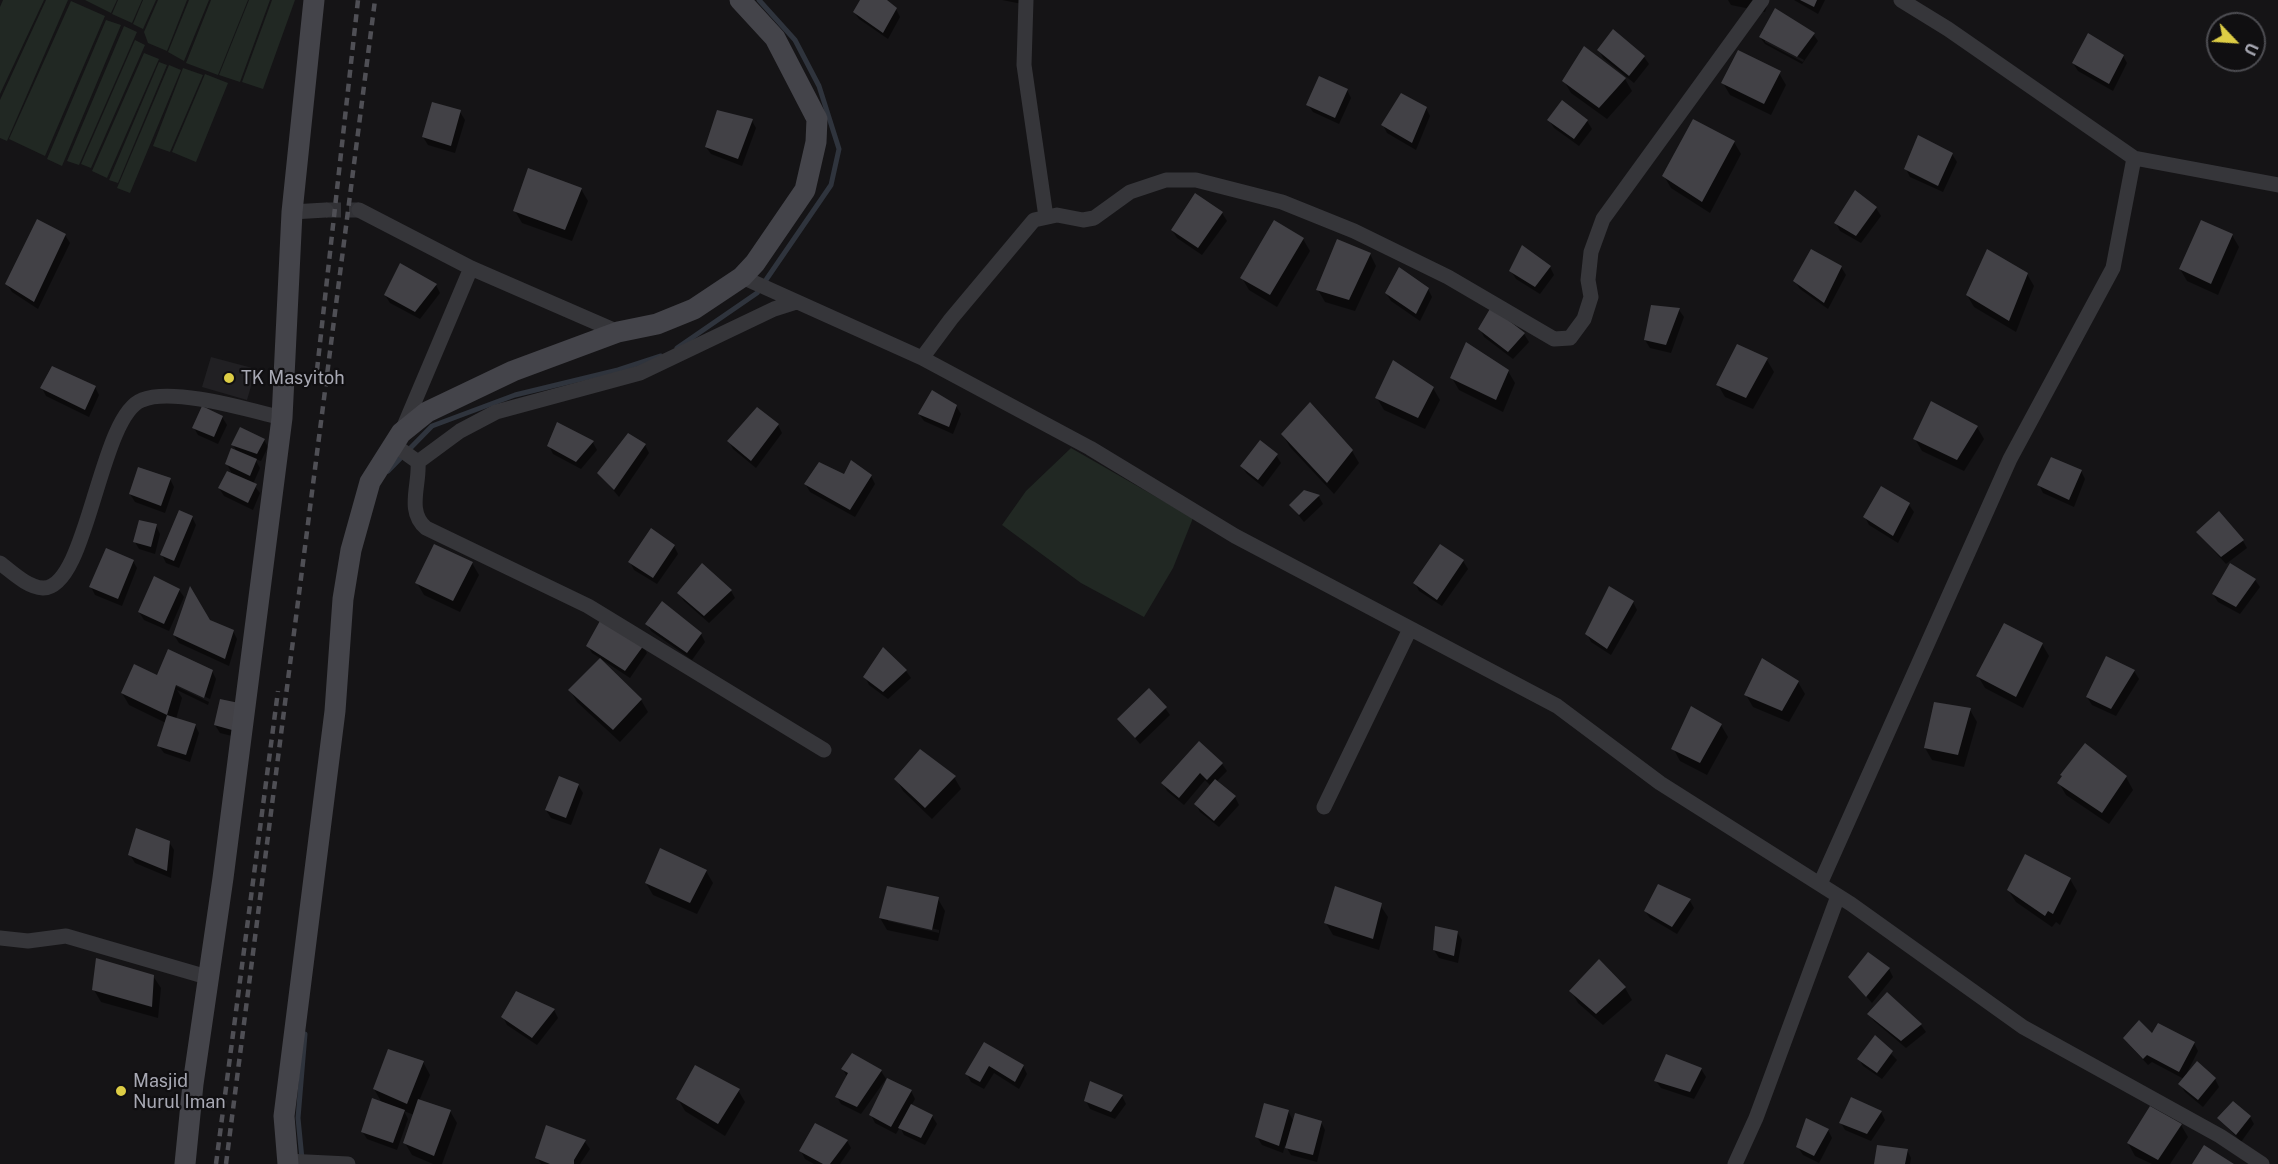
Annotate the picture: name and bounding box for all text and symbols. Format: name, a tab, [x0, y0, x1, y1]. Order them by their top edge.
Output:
north arrow	[2206, 12, 2266, 72]
text: U	[2240, 40, 2262, 58]
place label: TK Masyitoh	[241, 367, 345, 389]
marker: TK Masyitoh	[222, 371, 236, 385]
place label: Masjid Nurul Iman	[133, 1070, 226, 1112]
marker: Masjid Nurul Iman	[114, 1084, 128, 1098]

